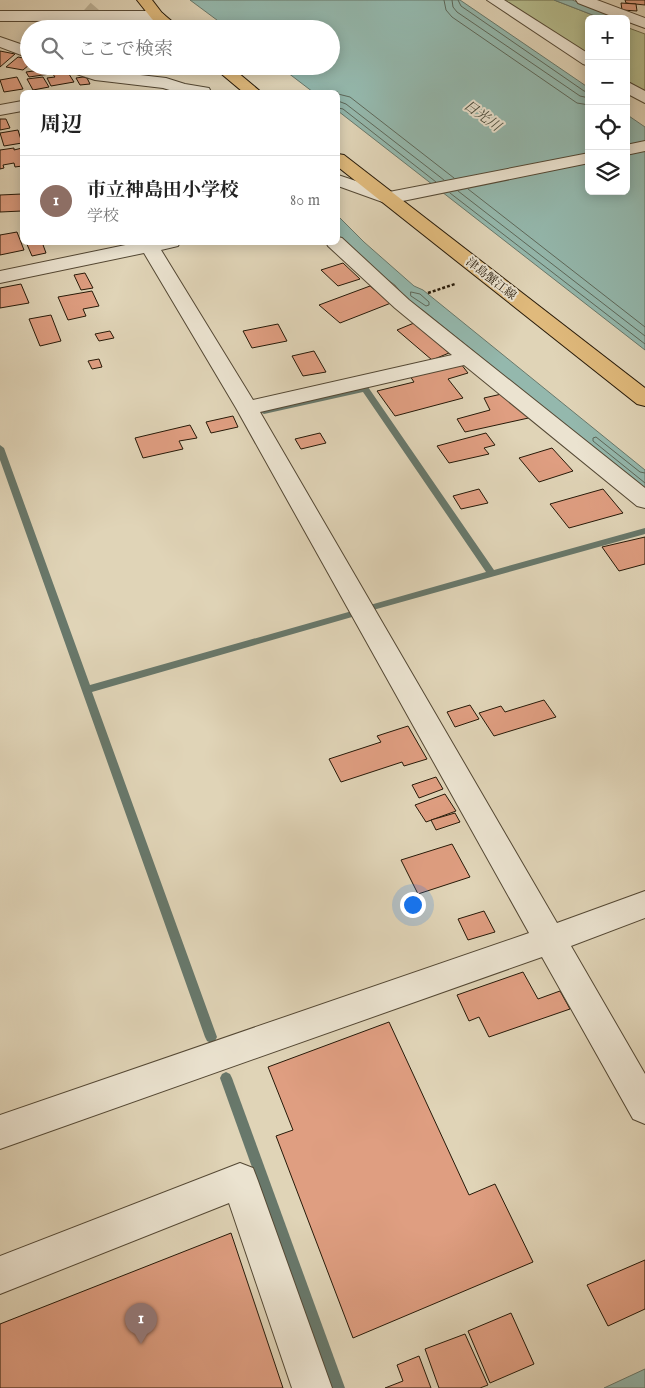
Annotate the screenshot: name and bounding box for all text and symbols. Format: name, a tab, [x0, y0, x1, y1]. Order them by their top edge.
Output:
map controls	[585, 15, 630, 195]
button: +	[585, 15, 630, 60]
search box	[20, 20, 340, 75]
icon: search	[38, 34, 66, 62]
text: ここで検索	[78, 38, 173, 62]
button: −	[585, 60, 630, 105]
water label: 日光川	[460, 96, 506, 137]
button: locate	[585, 105, 630, 150]
text: 周辺	[40, 112, 82, 139]
button: layers	[585, 150, 630, 195]
text: 市立神島田小学校	[87, 179, 239, 203]
text: 1	[53, 191, 59, 211]
text: 80 m	[290, 191, 320, 211]
text: 学校	[87, 207, 119, 227]
street label: 津島蟹江線	[463, 255, 519, 303]
your location	[400, 892, 426, 918]
pin: 1	[125, 1303, 157, 1344]

